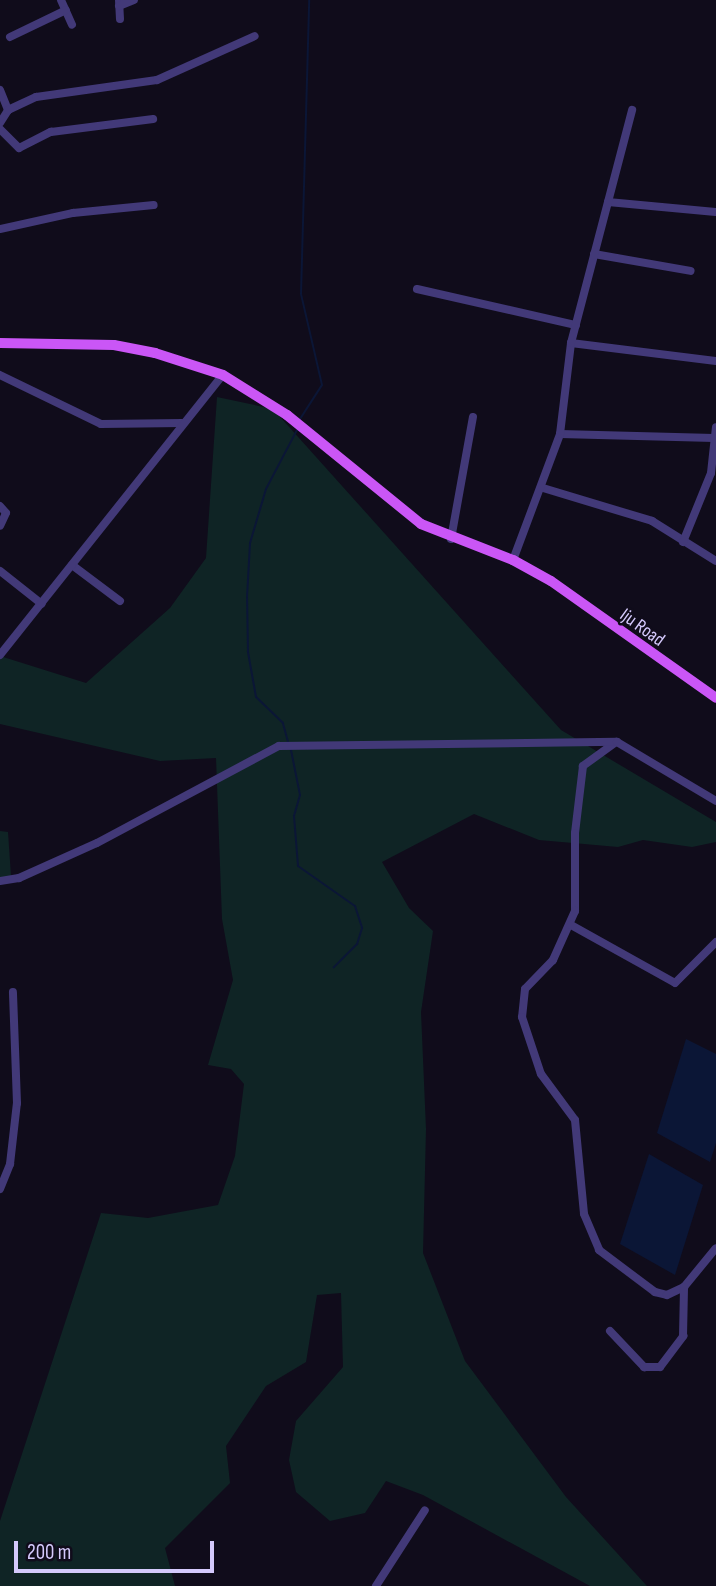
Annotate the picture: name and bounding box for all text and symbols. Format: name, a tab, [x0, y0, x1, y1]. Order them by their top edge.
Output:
street label: Iju Road	[615, 604, 669, 652]
scale bar	[18, 1526, 217, 1570]
text: 200 m	[27, 1540, 71, 1565]

